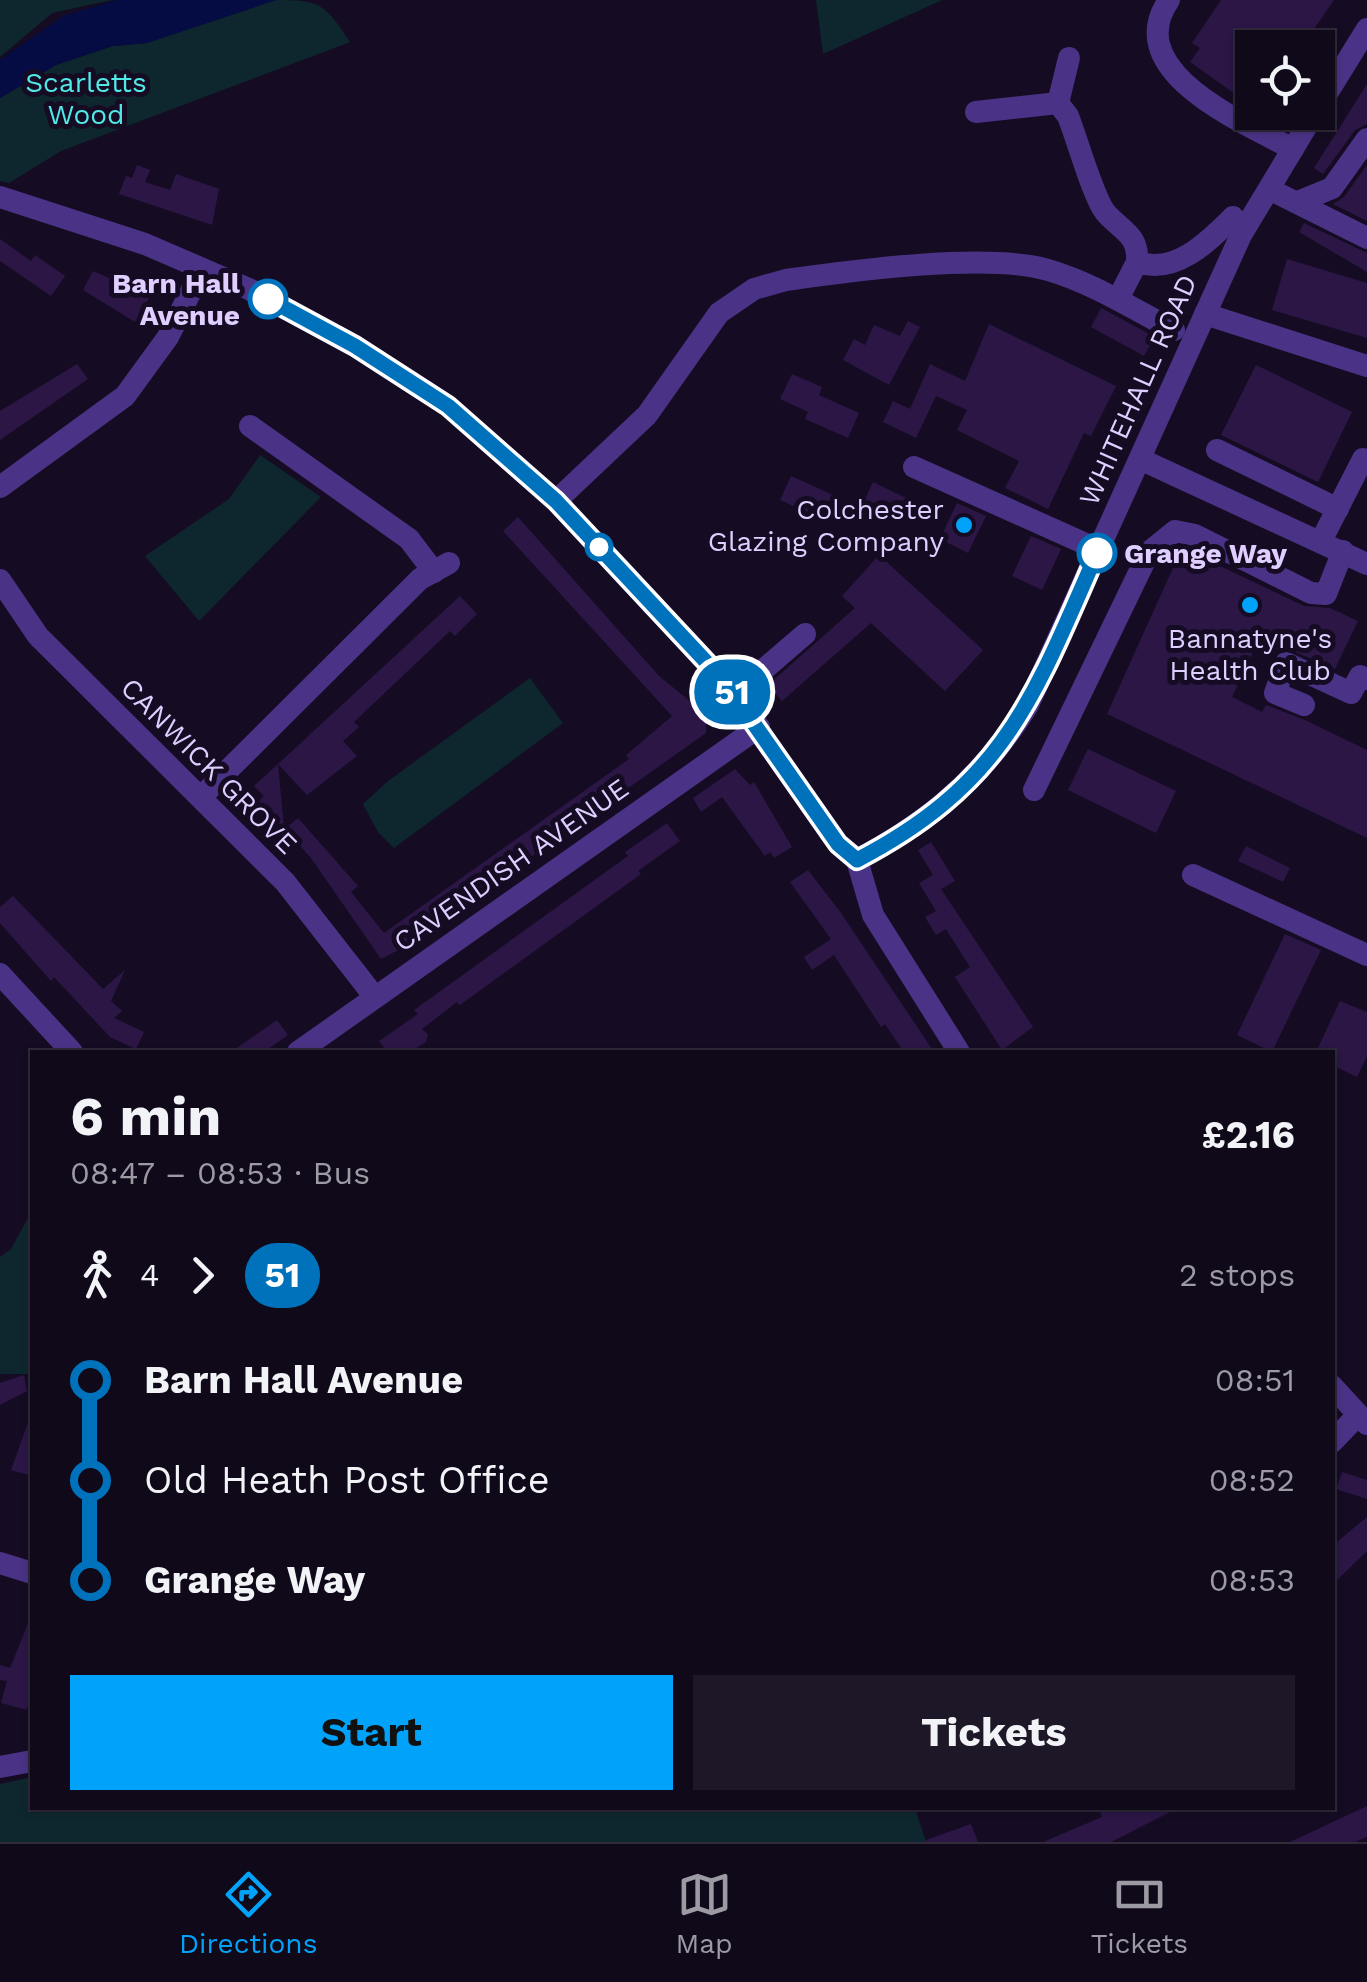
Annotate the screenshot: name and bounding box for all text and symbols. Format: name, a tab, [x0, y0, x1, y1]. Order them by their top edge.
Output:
map controls	[1235, 30, 1335, 130]
button: locate	[1235, 30, 1335, 130]
park label: Scarletts Wood	[25, 66, 147, 131]
place label: Barn Hall Avenue	[112, 267, 241, 332]
street label: WHITEHALL ROAD	[1072, 269, 1204, 511]
marker: Barn Hall Avenue	[249, 280, 287, 318]
place label: Colchester Glazing Company	[708, 493, 945, 558]
marker: Colchester Glazing Company	[953, 514, 975, 536]
unlabelled marker	[586, 534, 612, 560]
marker: Grange Way	[1078, 534, 1116, 572]
place label: Grange Way	[1124, 537, 1287, 570]
marker: Bannatyne's Health Club	[1239, 594, 1261, 616]
place label: Bannatyne's Health Club	[1168, 622, 1332, 687]
line badge: 51	[687, 660, 777, 724]
street label: CANWICK GROVE	[114, 671, 304, 861]
text: 51	[714, 671, 750, 713]
street label: CAVENDISH AVENUE	[387, 771, 635, 959]
text: 6 min	[70, 1084, 221, 1148]
text: £2.16	[1202, 1113, 1295, 1157]
text: 08:47 – 08:53 · Bus	[70, 1154, 370, 1192]
icon: walk	[70, 1248, 125, 1303]
icon: forward	[175, 1248, 230, 1303]
text: 51	[265, 1254, 300, 1296]
text: 4	[140, 1256, 160, 1294]
text: 2 stops	[1179, 1256, 1295, 1294]
text: Barn Hall Avenue	[144, 1358, 463, 1402]
text: 08:51	[1215, 1361, 1295, 1399]
text: Old Heath Post Office	[144, 1458, 550, 1502]
text: 08:52	[1209, 1461, 1295, 1499]
text: Grange Way	[144, 1558, 365, 1602]
text: 08:53	[1209, 1561, 1295, 1599]
button: Start	[70, 1675, 673, 1790]
button: Tickets	[693, 1675, 1295, 1790]
tab: Directions	[179, 1867, 317, 1960]
tab: Map	[676, 1867, 733, 1960]
tab: Tickets	[1091, 1867, 1188, 1960]

